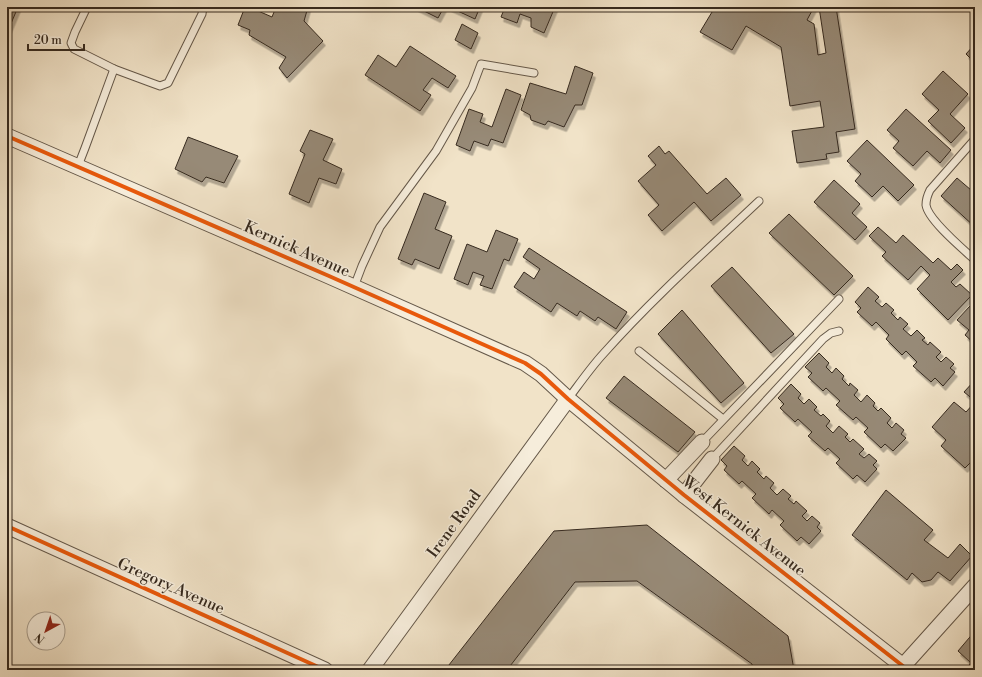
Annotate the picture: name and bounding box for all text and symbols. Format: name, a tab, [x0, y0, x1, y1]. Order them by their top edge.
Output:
scale bar	[28, 26, 84, 52]
text: 20 m	[34, 33, 62, 48]
street label: Kernick Avenue	[241, 217, 353, 281]
street label: West Kernick Avenue	[677, 471, 810, 581]
street label: Irene Road	[423, 486, 485, 562]
street label: Gregory Avenue	[114, 553, 228, 619]
north arrow	[26, 611, 66, 651]
text: N	[32, 630, 48, 646]

